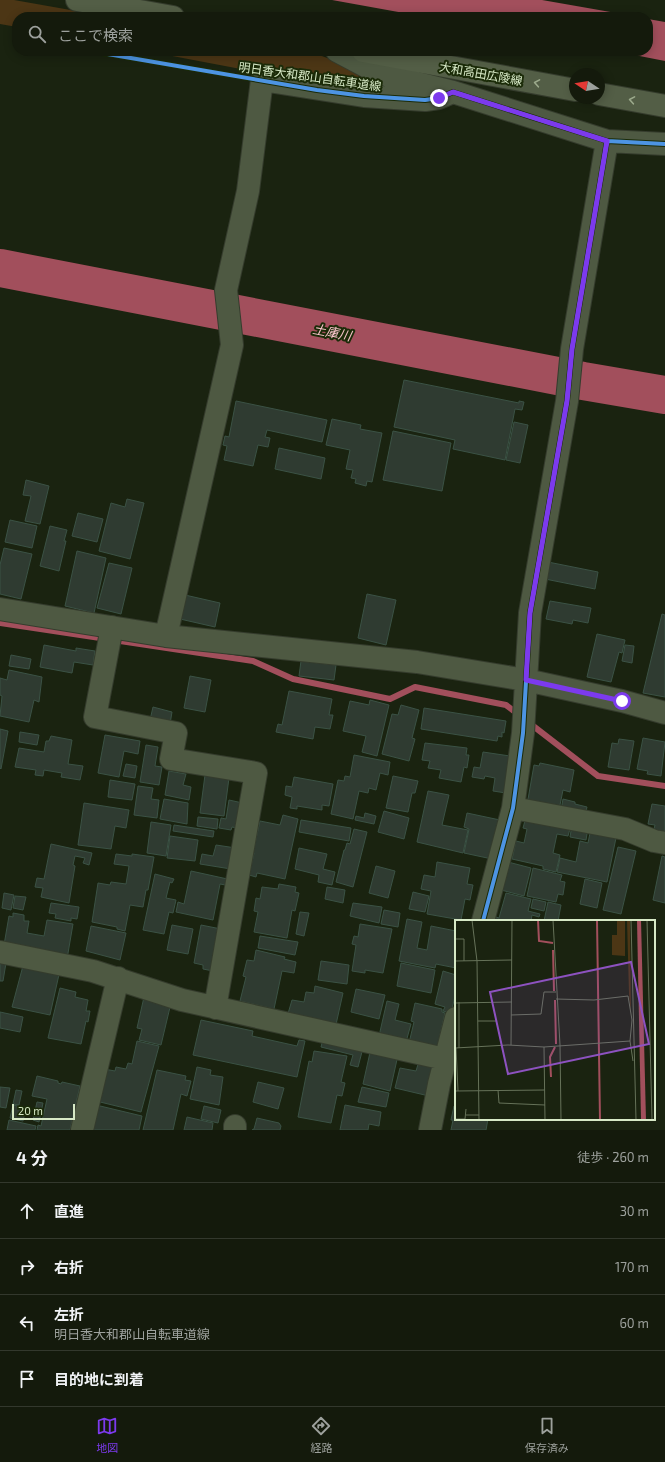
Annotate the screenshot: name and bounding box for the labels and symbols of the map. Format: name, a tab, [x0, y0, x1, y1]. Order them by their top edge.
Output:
street label: 明日香大和郡山自転車道線	[238, 59, 382, 93]
street label: 大和高田広陵線	[438, 59, 524, 87]
north arrow	[569, 68, 605, 104]
one-way arrow	[534, 79, 540, 88]
route end	[430, 89, 448, 107]
one-way arrow	[629, 97, 635, 105]
water label: 土庫川	[311, 320, 355, 344]
route start	[613, 692, 631, 710]
inset map	[455, 920, 655, 1120]
scale bar	[12, 1102, 75, 1121]

